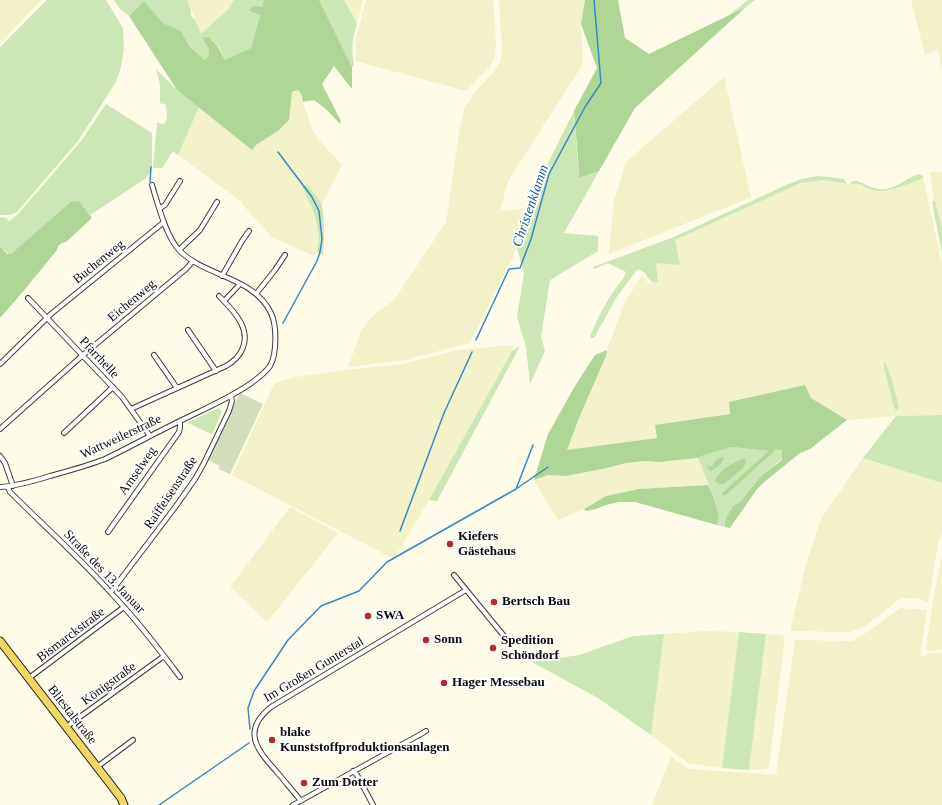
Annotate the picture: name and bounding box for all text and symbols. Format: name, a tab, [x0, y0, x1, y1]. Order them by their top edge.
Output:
water label: Christenklamm	[509, 163, 553, 249]
street label: Buchenweg	[70, 237, 128, 287]
street label: Eichenweg	[105, 276, 159, 326]
street label: Pfarrhelle	[76, 334, 122, 382]
street label: Wattweilerstraße	[78, 411, 164, 463]
street label: Amselweg	[116, 444, 160, 498]
street label: Raiffeisenstraße	[141, 454, 201, 532]
street label: Straße des 13. Januar	[60, 527, 148, 617]
place label: Kiefers Gästehaus	[458, 529, 516, 560]
marker: Kiefers Gästehaus	[445, 539, 455, 549]
place label: Bertsch Bau	[502, 594, 570, 610]
marker: Bertsch Bau	[489, 597, 499, 607]
street label: Bismarckstraße	[34, 604, 108, 666]
place label: SWA	[376, 608, 404, 624]
marker: SWA	[363, 611, 373, 621]
place label: Sonn	[434, 632, 462, 648]
place label: Spedition Schöndorf	[501, 633, 559, 664]
street label: Im Großen Gunterstal	[261, 634, 367, 706]
marker: Sonn	[421, 635, 431, 645]
marker: Spedition Schöndorf	[488, 643, 498, 653]
street label: Königstraße	[79, 659, 139, 709]
place label: Hager Messebau	[452, 675, 545, 691]
marker: Hager Messebau	[439, 678, 449, 688]
street label: Bliestalstraße	[44, 682, 100, 748]
place label: blake Kunststoffproduktionsanlagen	[280, 725, 450, 756]
marker: blake Kunststoffproduktionsanlagen	[267, 735, 277, 745]
place label: Zum Dotter	[312, 775, 378, 791]
marker: Zum Dotter	[299, 778, 309, 788]

